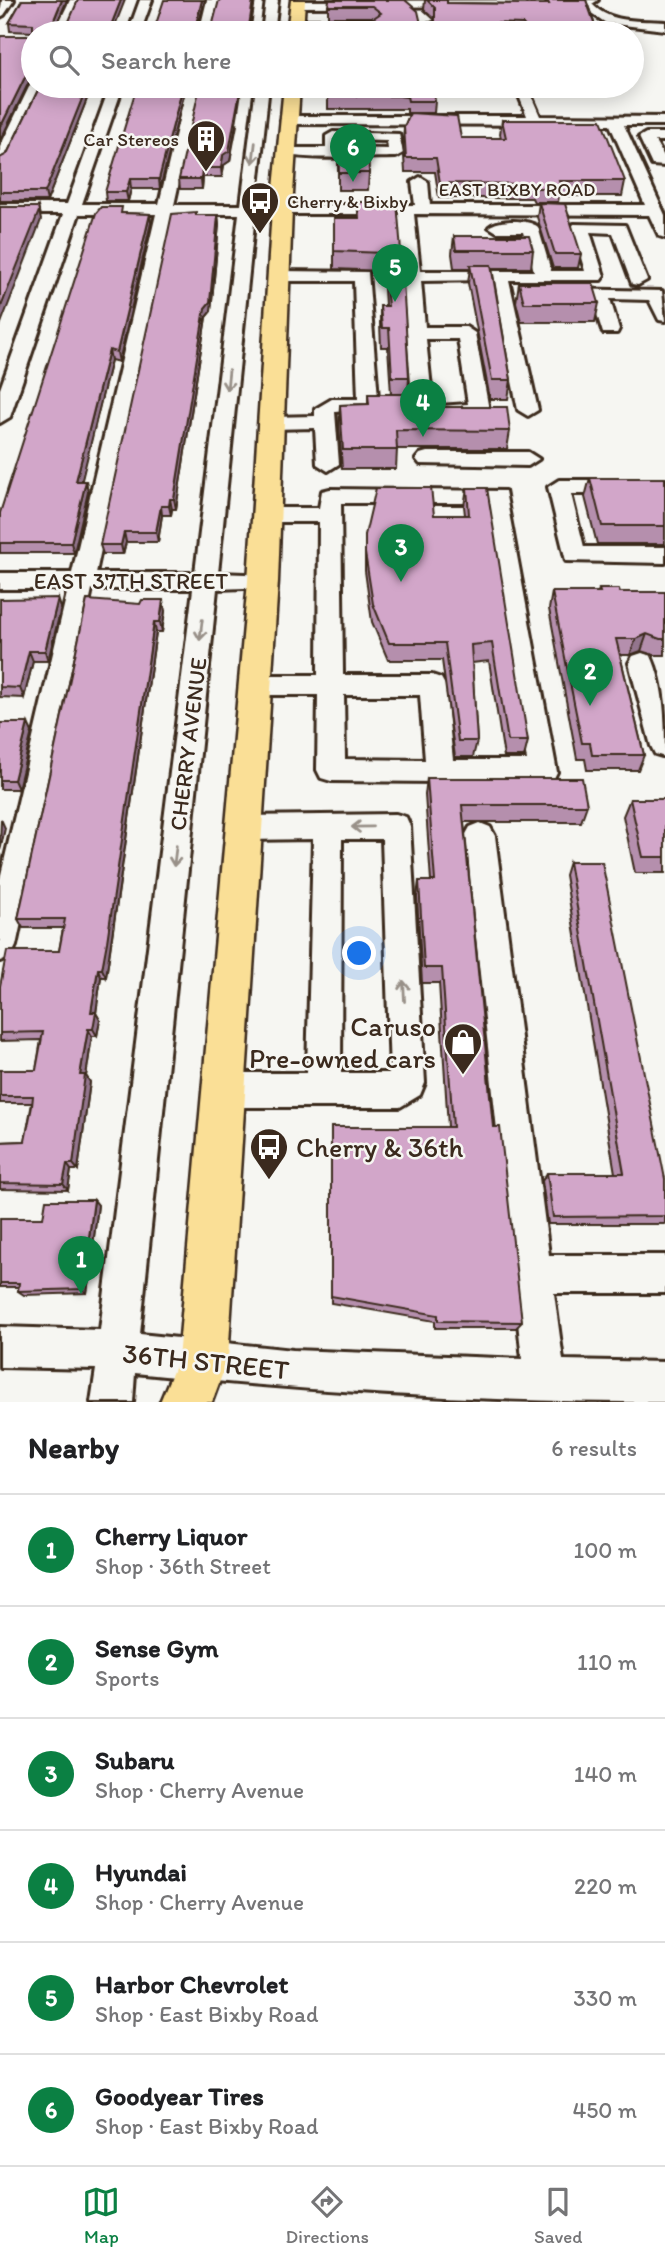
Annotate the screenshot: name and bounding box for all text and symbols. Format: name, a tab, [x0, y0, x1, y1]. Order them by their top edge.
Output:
search box	[21, 21, 644, 98]
icon: search	[45, 41, 83, 79]
text: Search here	[101, 44, 231, 76]
building icon: Car Stereos	[185, 118, 227, 173]
pin: 6	[330, 124, 376, 182]
place label: Car Stereos	[83, 128, 179, 151]
one-way arrow	[247, 142, 260, 164]
street label: EAST BIXBY ROAD	[439, 178, 595, 201]
bus stop icon: Cherry & Bixby	[239, 180, 281, 235]
place label: Cherry & Bixby	[287, 190, 408, 213]
pin: 5	[372, 244, 418, 302]
one-way arrow	[222, 368, 235, 390]
pin: 4	[400, 379, 446, 437]
pin: 3	[378, 524, 424, 582]
street label: EAST 37TH STREET	[34, 567, 228, 595]
one-way arrow	[195, 618, 208, 641]
pin: 2	[567, 648, 613, 706]
street label: CHERRY AVENUE	[163, 656, 213, 832]
one-way arrow	[351, 820, 374, 833]
one-way arrow	[168, 844, 181, 867]
your location	[342, 936, 376, 970]
one-way arrow	[397, 979, 410, 1002]
place label: Caruso Pre-owned cars	[249, 1009, 436, 1075]
shop icon: Caruso Pre-owned cars	[442, 1021, 484, 1076]
bus stop icon: Cherry & 36th	[248, 1126, 290, 1181]
place label: Cherry & 36th	[296, 1130, 463, 1164]
pin: 1	[58, 1236, 104, 1294]
street label: 36TH STREET	[121, 1335, 291, 1387]
text: Nearby	[28, 1429, 119, 1466]
text: 6 results	[551, 1434, 637, 1462]
text: Cherry Liquor	[95, 1520, 247, 1552]
text: 1	[46, 1536, 56, 1564]
text: 100 m	[573, 1536, 637, 1564]
text: Shop · 36th Street	[95, 1552, 271, 1580]
text: Sense Gym	[95, 1632, 219, 1664]
text: 2	[45, 1648, 57, 1676]
text: 110 m	[577, 1648, 637, 1676]
text: Sports	[95, 1664, 159, 1692]
text: Subaru	[95, 1744, 175, 1776]
text: 3	[45, 1760, 57, 1788]
text: 140 m	[574, 1760, 637, 1788]
text: Shop · Cherry Avenue	[95, 1776, 304, 1804]
text: Hyundai	[95, 1856, 187, 1888]
text: 4	[44, 1872, 58, 1900]
text: 220 m	[574, 1872, 637, 1900]
text: Shop · Cherry Avenue	[95, 1888, 304, 1916]
text: Harbor Chevrolet	[95, 1968, 288, 2000]
text: 5	[45, 1984, 57, 2012]
text: 330 m	[573, 1984, 637, 2012]
text: Shop · East Bixby Road	[95, 2000, 318, 2028]
text: Goodyear Tires	[95, 2080, 264, 2112]
text: 6	[45, 2096, 57, 2124]
text: 450 m	[572, 2096, 637, 2124]
text: Shop · East Bixby Road	[95, 2112, 318, 2140]
tab: Map	[82, 2183, 120, 2248]
tab: Directions	[285, 2183, 369, 2248]
tab: Saved	[534, 2183, 582, 2248]

